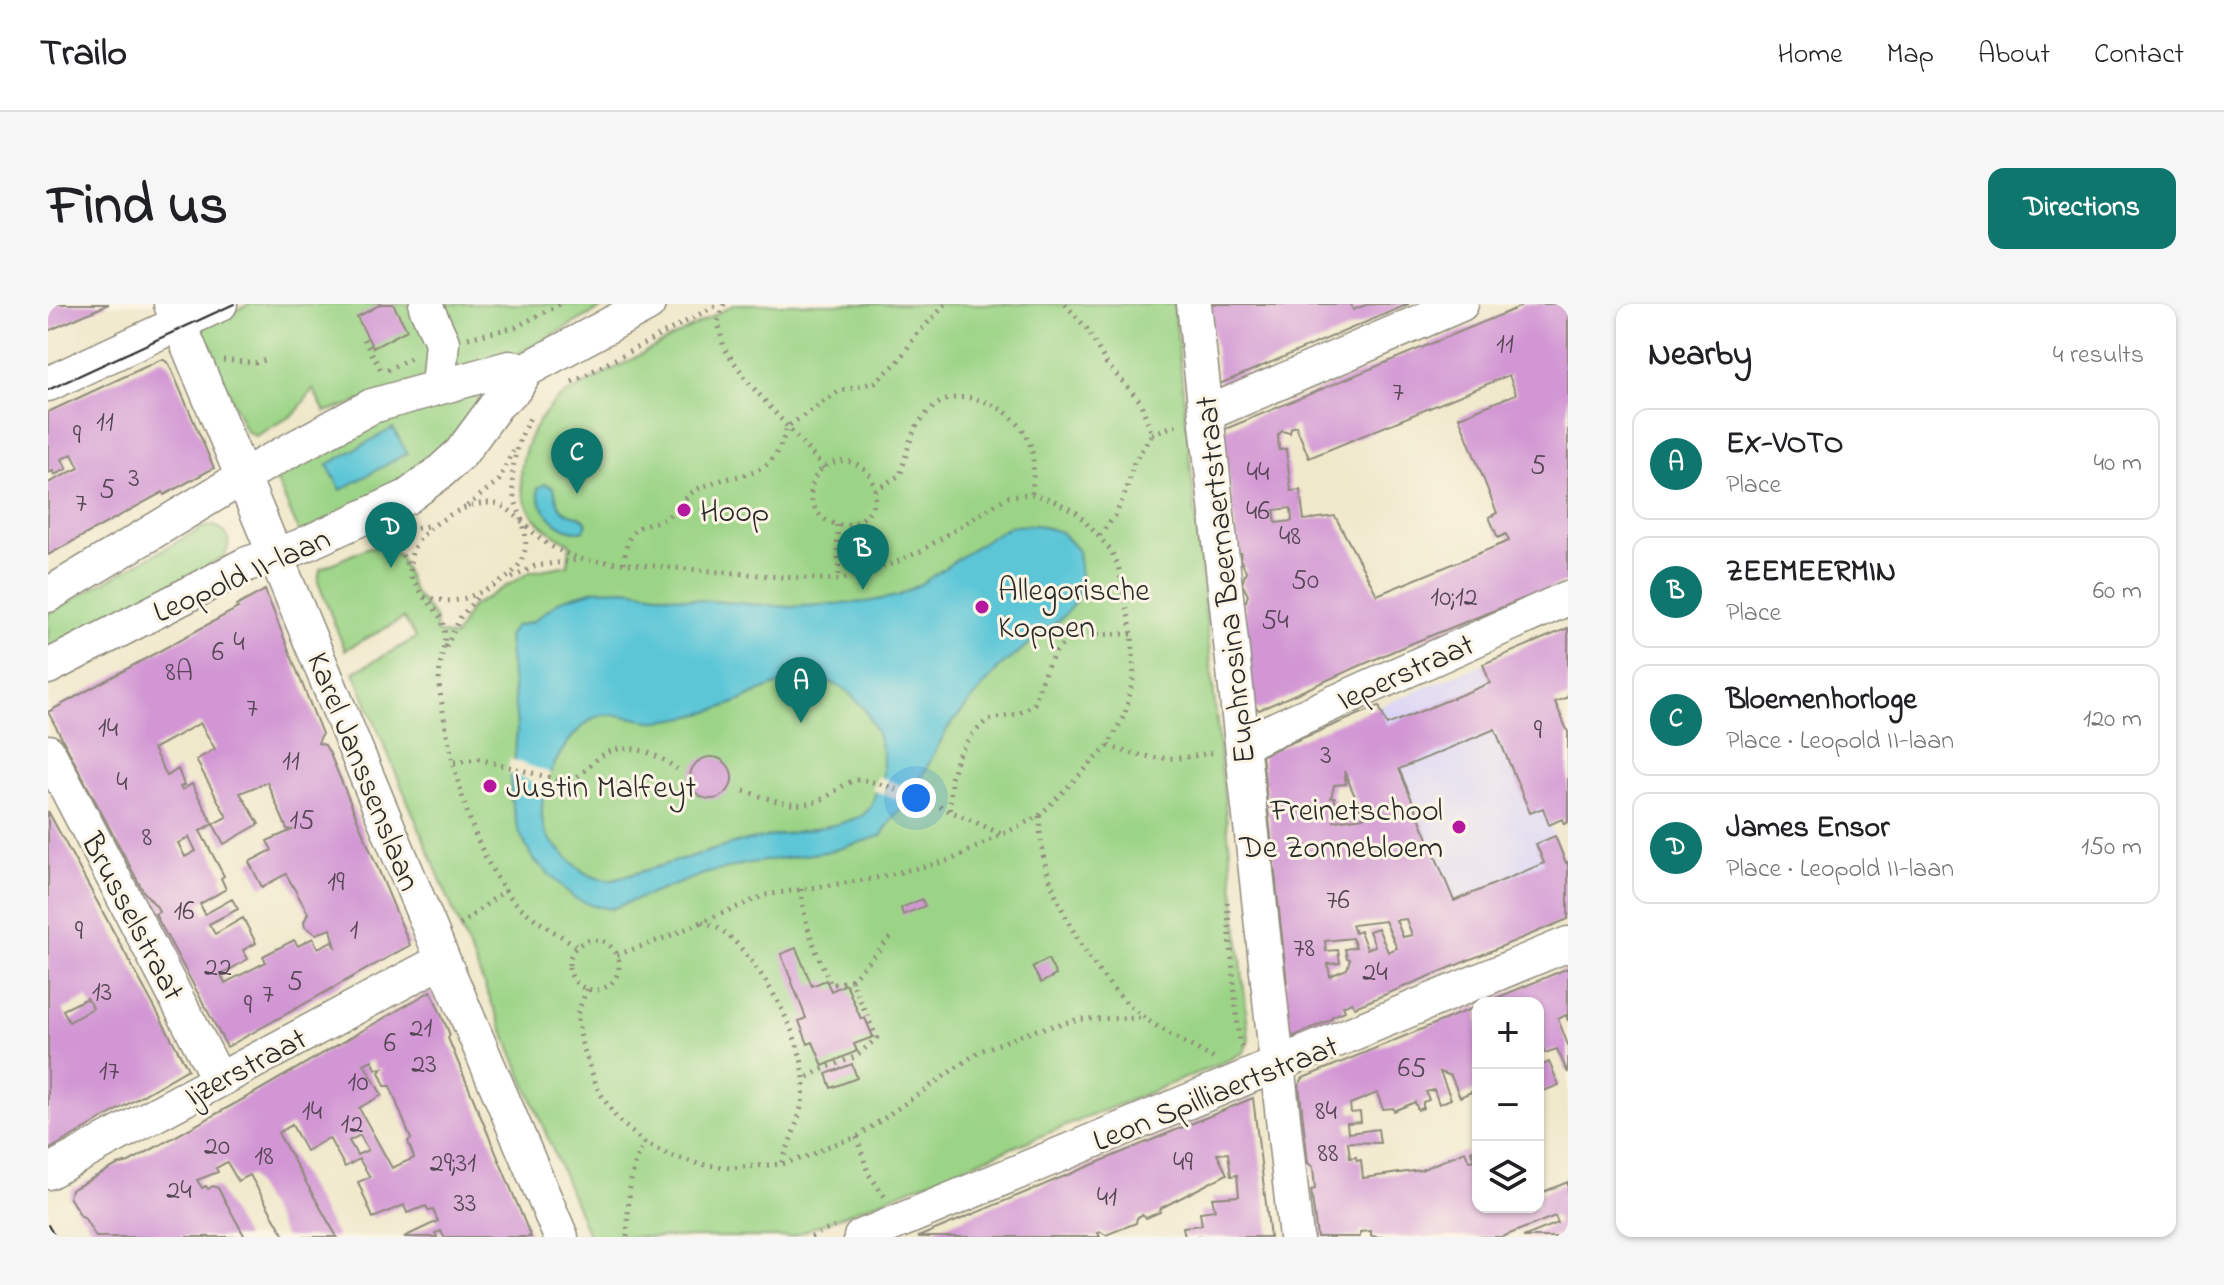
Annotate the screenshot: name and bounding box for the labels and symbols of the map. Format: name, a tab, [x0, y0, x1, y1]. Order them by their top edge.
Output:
house number: 11	[1496, 325, 1514, 366]
house number: 7	[1392, 373, 1404, 414]
street label: Euphrosina Beernaertstraat	[1185, 393, 1270, 766]
house number: 11	[96, 403, 114, 444]
house number: 9	[73, 416, 82, 457]
pin: C	[551, 428, 603, 494]
house number: 5	[1530, 446, 1546, 487]
house number: 44	[1246, 453, 1270, 494]
house number: 3	[128, 459, 140, 500]
house number: 5	[99, 470, 115, 511]
house number: 7	[75, 484, 87, 525]
place label: Hoop	[700, 490, 769, 537]
house number: 46	[1246, 492, 1270, 533]
marker: Hoop	[675, 501, 693, 519]
pin: D	[365, 502, 417, 568]
street label: Leopold II-laan	[146, 517, 339, 637]
house number: 48	[1279, 517, 1301, 558]
pin: B	[837, 524, 889, 590]
house number: 50	[1291, 561, 1319, 602]
place label: Allegorische Koppen	[998, 569, 1150, 653]
house number: 10;12	[1430, 578, 1478, 619]
marker: Allegorische Koppen	[973, 598, 991, 616]
house number: 54	[1261, 601, 1289, 642]
house number: 4	[233, 623, 245, 664]
street label: Ieperstraat	[1330, 623, 1483, 725]
house number: 6	[212, 633, 224, 674]
street label: Karel Janssenslaan	[292, 646, 431, 899]
house number: 8A	[165, 653, 193, 694]
pin: A	[775, 657, 827, 723]
house number: 7	[246, 689, 258, 730]
house number: 14	[98, 709, 119, 750]
house number: 9	[1534, 711, 1543, 752]
house number: 3	[1320, 736, 1332, 777]
house number: 11	[282, 742, 300, 783]
house number: 4	[116, 763, 128, 804]
place label: Justin Malfeyt	[506, 766, 696, 813]
marker: Justin Malfeyt	[481, 777, 499, 795]
your location	[896, 778, 936, 818]
place label: Freinetschool De Zonnebloem	[1238, 789, 1443, 873]
house number: 15	[290, 801, 314, 842]
house number: 8	[142, 818, 152, 859]
marker: Freinetschool De Zonnebloem	[1450, 818, 1468, 836]
street label: Brusselstraat	[66, 824, 195, 1010]
house number: 19	[327, 863, 345, 904]
house number: 76	[1326, 881, 1350, 922]
house number: 16	[173, 892, 195, 933]
house number: 1	[350, 911, 359, 952]
house number: 9	[75, 912, 84, 953]
house number: 78	[1293, 929, 1315, 970]
house number: 22	[204, 948, 232, 989]
house number: 24	[1362, 953, 1388, 994]
house number: 5	[287, 962, 303, 1003]
house number: 13	[92, 973, 112, 1014]
house number: 7	[262, 975, 274, 1016]
house number: 9	[244, 986, 253, 1027]
house number: 21	[410, 1009, 433, 1050]
street label: Ijzerstraat	[177, 1017, 316, 1121]
house number: 6	[384, 1024, 396, 1065]
street label: Leon Spilliaertstraat	[1086, 1024, 1347, 1166]
house number: 23	[411, 1045, 437, 1086]
house number: 65	[1398, 1049, 1426, 1090]
house number: 17	[99, 1052, 120, 1093]
house number: 10	[347, 1063, 369, 1104]
house number: 14	[302, 1092, 323, 1133]
house number: 84	[1315, 1092, 1337, 1133]
house number: 12	[341, 1105, 363, 1146]
house number: 20	[204, 1127, 230, 1168]
house number: 88	[1317, 1134, 1339, 1175]
house number: 18	[254, 1137, 274, 1178]
house number: 49	[1173, 1143, 1194, 1184]
house number: 29;31	[430, 1144, 476, 1185]
house number: 24	[166, 1171, 192, 1212]
house number: 41	[1097, 1178, 1117, 1219]
house number: 33	[453, 1184, 477, 1225]

